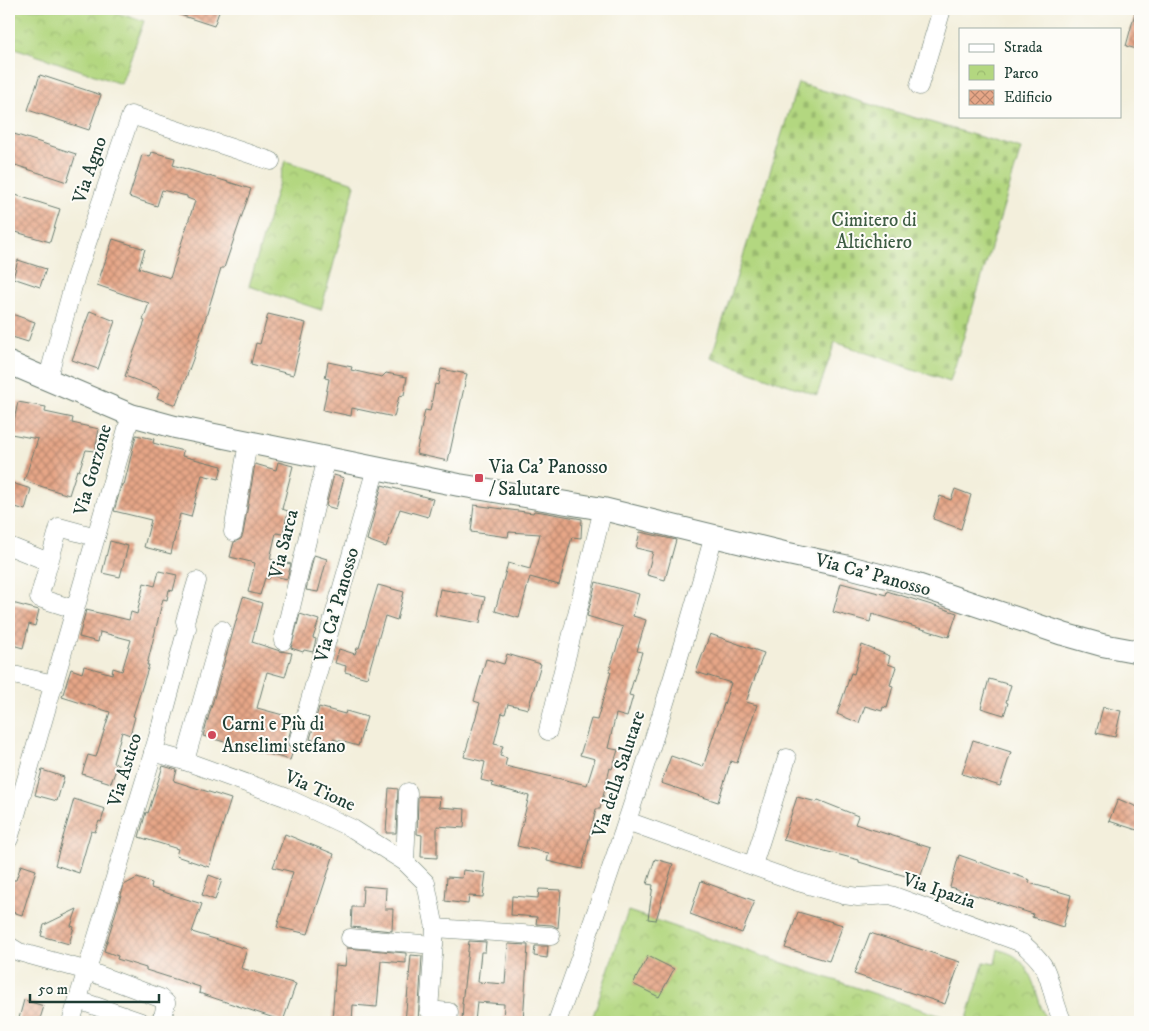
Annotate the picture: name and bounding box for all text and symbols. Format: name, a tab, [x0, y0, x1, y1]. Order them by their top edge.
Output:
legend	[959, 28, 1122, 118]
text: Strada	[1004, 38, 1043, 57]
text: Parco	[1004, 64, 1038, 83]
text: Edificio	[1004, 88, 1052, 107]
street label: Via Agno	[68, 133, 112, 207]
park label: Cimitero di Altichiero	[831, 209, 917, 254]
street label: Via Gorzone	[69, 422, 117, 519]
place label: Via Ca' Panosso / Salutare	[488, 456, 608, 501]
marker: Via Ca' Panosso / Salutare	[473, 472, 485, 484]
street label: Via Sarca	[264, 507, 304, 582]
street label: Via Ca' Panosso	[309, 545, 364, 666]
street label: Via Ca' Panosso	[812, 548, 933, 601]
street label: Via della Salutare	[587, 708, 650, 841]
place label: Carni e Più di Anselimi stefano	[222, 713, 346, 758]
marker: Carni e Più di Anselimi stefano	[206, 729, 218, 741]
street label: Via Astico	[103, 730, 147, 811]
street label: Via Tione	[280, 765, 359, 817]
street label: Via Ipazia	[899, 868, 978, 914]
scale bar	[30, 971, 159, 1003]
text: 50 m	[38, 980, 68, 999]

